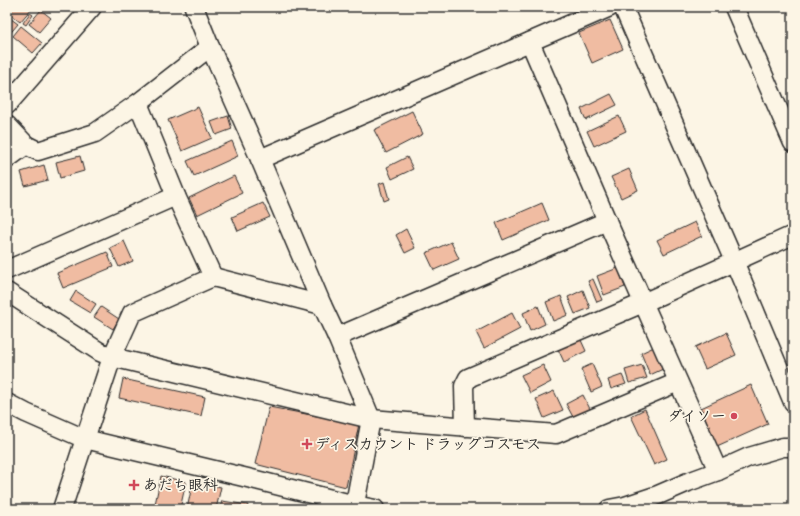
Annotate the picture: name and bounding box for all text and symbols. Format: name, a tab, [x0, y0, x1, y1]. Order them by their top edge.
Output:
place label: ダイソー	[667, 407, 726, 425]
marker: ダイソー	[729, 411, 739, 421]
place label: ディスカウント ドラッグコスモス	[315, 435, 541, 453]
marker: ディスカウント ドラッグコスモス	[302, 439, 312, 449]
place label: あだち眼科	[143, 476, 218, 494]
marker: あだち眼科	[128, 479, 140, 491]

